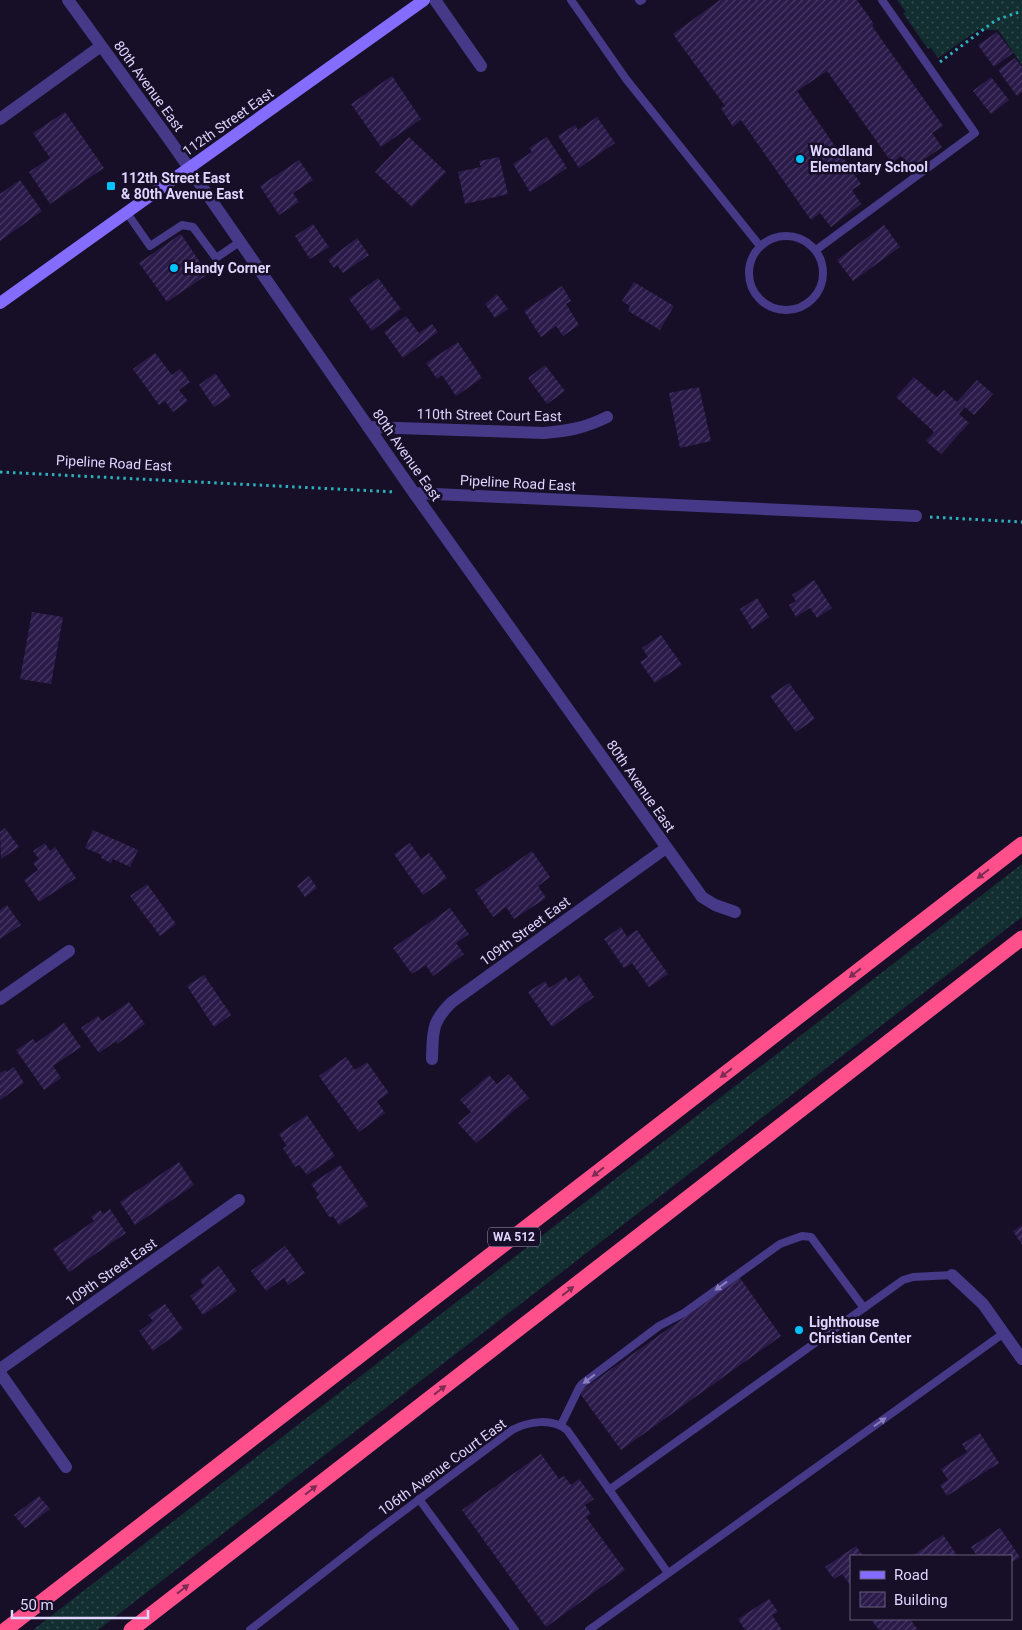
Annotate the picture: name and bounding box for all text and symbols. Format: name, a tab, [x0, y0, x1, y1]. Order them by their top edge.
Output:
street label: 80th Avenue East	[111, 38, 187, 135]
street label: 112th Street East	[180, 84, 277, 159]
place label: Woodland Elementary School	[810, 143, 928, 175]
marker: Woodland Elementary School	[794, 153, 806, 165]
place label: 112th Street East & 80th Avenue East	[121, 170, 244, 202]
marker: 112th Street East & 80th Avenue East	[105, 180, 117, 192]
place label: Handy Corner	[184, 260, 270, 276]
marker: Handy Corner	[168, 262, 180, 274]
street label: 80th Avenue East	[369, 406, 445, 504]
street label: 110th Street Court East	[416, 406, 562, 424]
street label: Pipeline Road East	[56, 452, 173, 474]
street label: Pipeline Road East	[460, 472, 577, 494]
street label: 80th Avenue East	[603, 737, 679, 835]
one-way arrow	[977, 868, 990, 879]
street label: 109th Street East	[477, 893, 573, 969]
one-way arrow	[849, 968, 862, 979]
one-way arrow	[720, 1067, 733, 1078]
one-way arrow	[591, 1167, 605, 1177]
road number: WA 512	[488, 1228, 540, 1246]
street label: 109th Street East	[63, 1234, 160, 1309]
one-way arrow	[714, 1281, 728, 1291]
one-way arrow	[561, 1285, 574, 1296]
place label: Lighthouse Christian Center	[809, 1314, 911, 1346]
marker: Lighthouse Christian Center	[793, 1324, 805, 1336]
one-way arrow	[582, 1374, 595, 1385]
one-way arrow	[433, 1385, 446, 1396]
street label: 106th Avenue Court East	[375, 1415, 509, 1519]
one-way arrow	[873, 1416, 886, 1427]
one-way arrow	[304, 1484, 317, 1495]
legend	[850, 1555, 1012, 1620]
text: Road	[894, 1566, 928, 1584]
one-way arrow	[176, 1584, 189, 1595]
scale bar	[12, 1588, 149, 1620]
text: Building	[894, 1591, 948, 1609]
text: 50 m	[20, 1596, 54, 1614]

